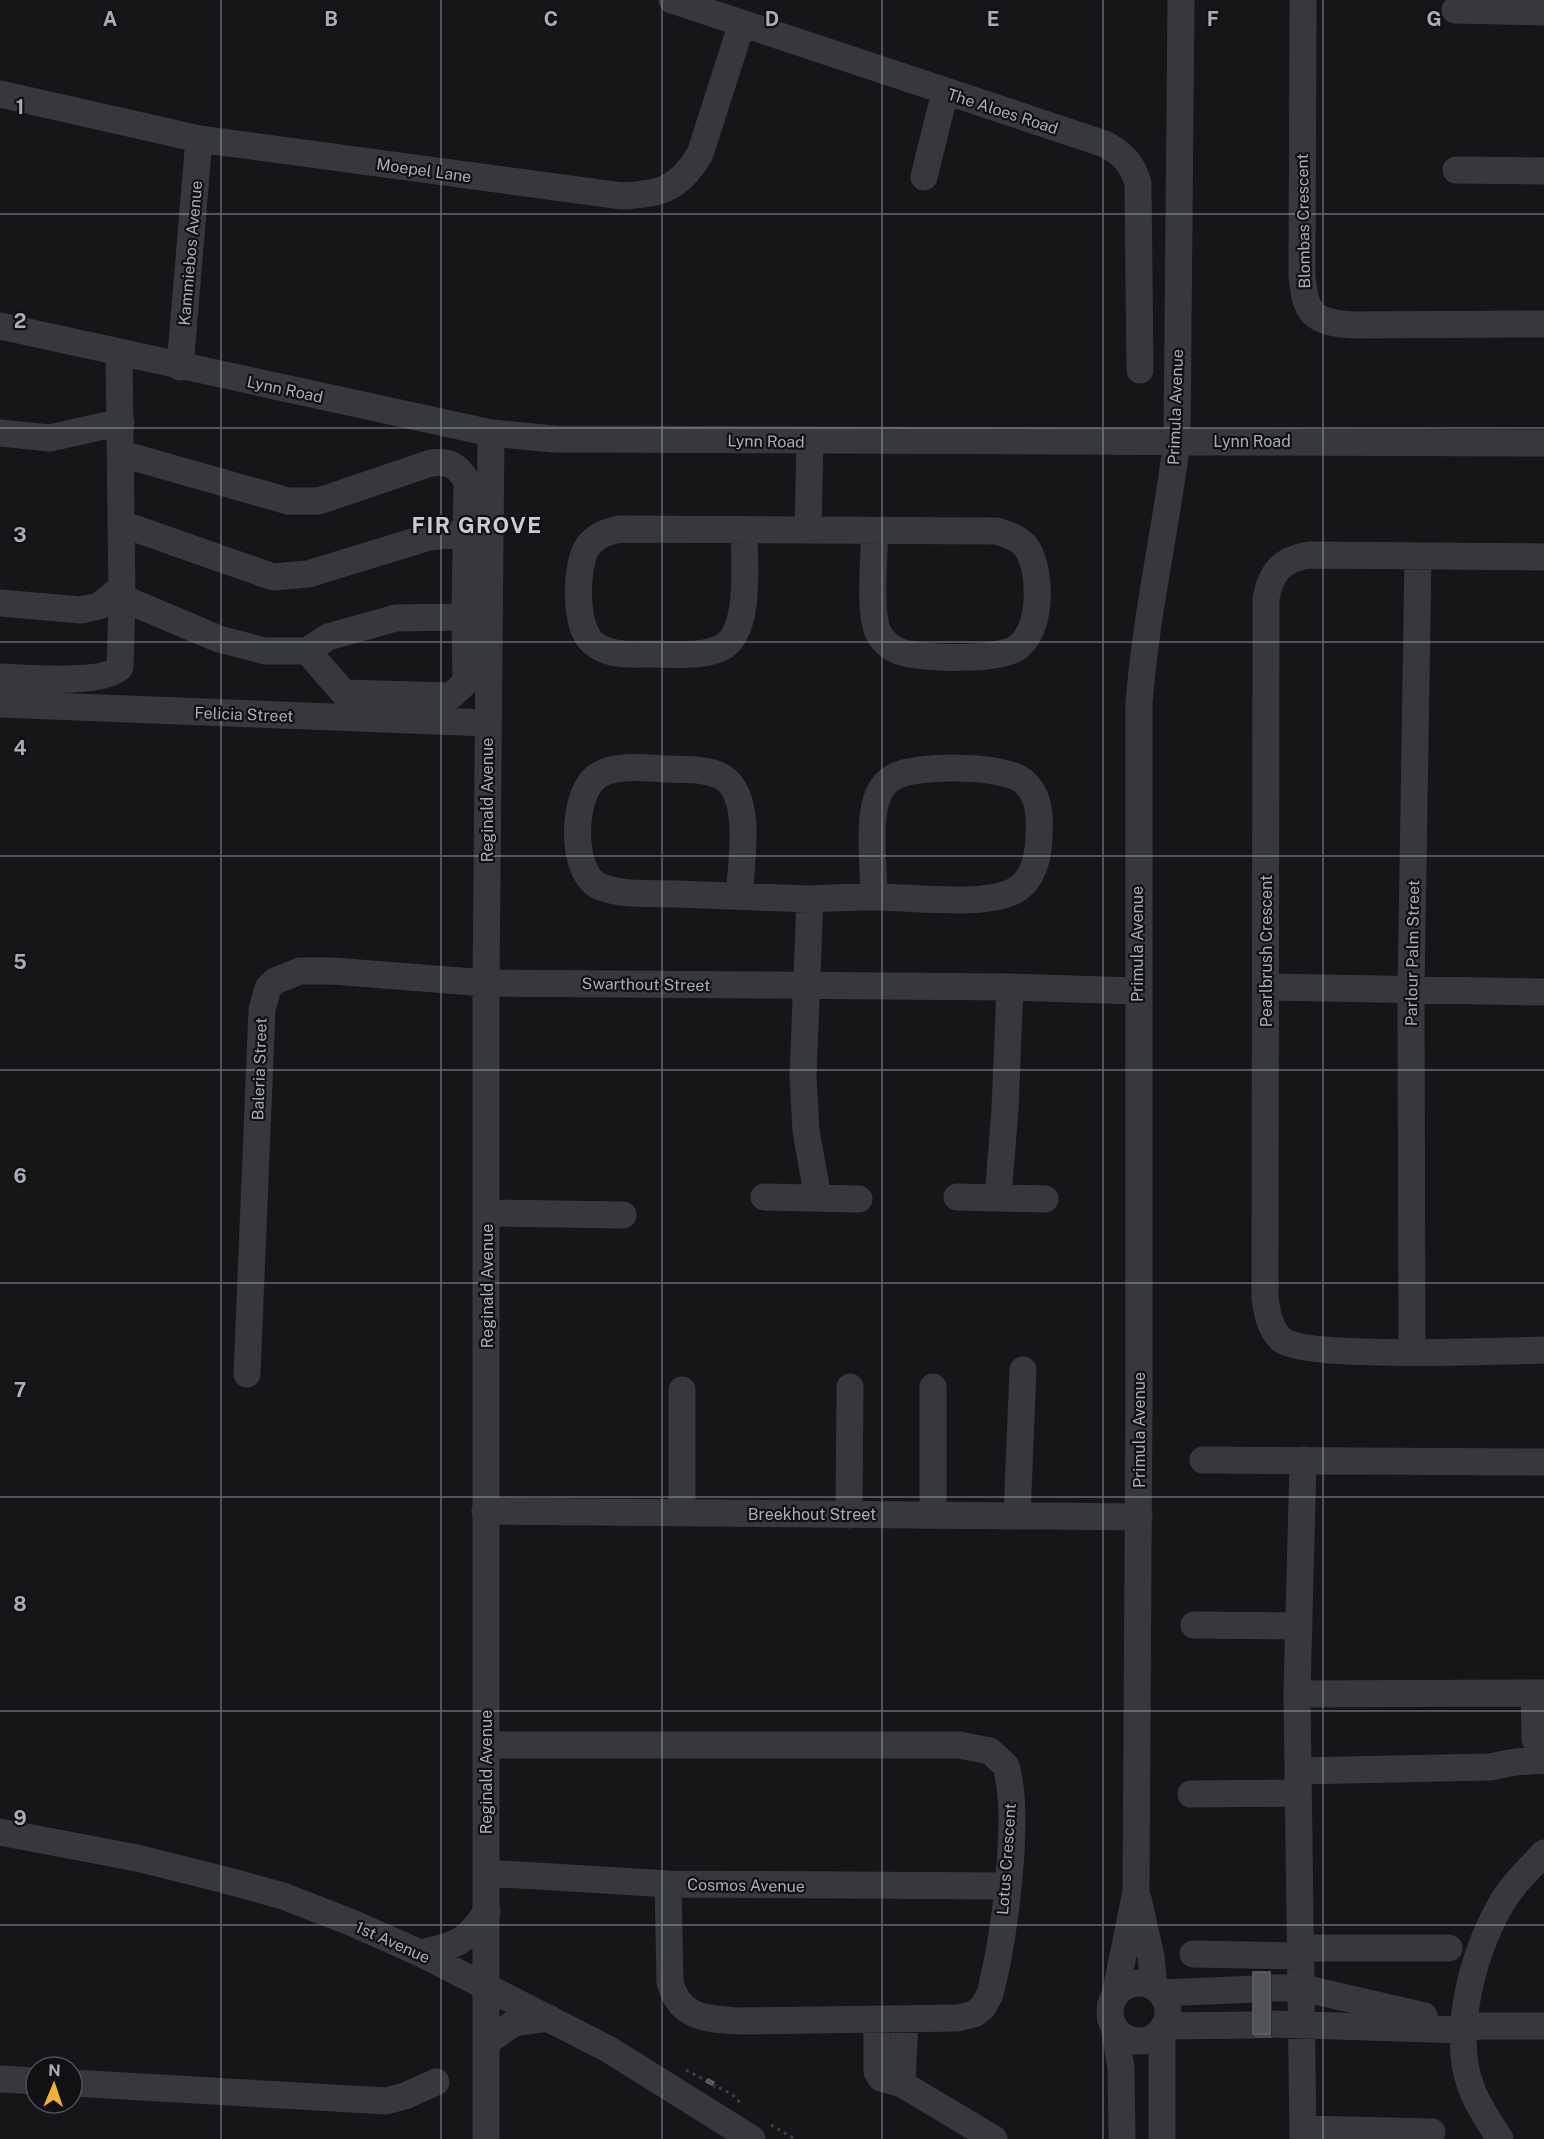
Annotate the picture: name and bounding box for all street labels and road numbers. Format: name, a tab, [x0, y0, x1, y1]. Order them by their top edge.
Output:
street label: The Aloes Road	[945, 85, 1061, 138]
street label: Blombas Crescent	[1293, 153, 1314, 289]
street label: Moepel Lane	[375, 154, 473, 187]
street label: Kammiebos Avenue	[175, 180, 206, 326]
street label: Primula Avenue	[1164, 349, 1187, 465]
street label: Lynn Road	[245, 372, 325, 407]
street label: Lynn Road	[727, 431, 805, 452]
street label: Lynn Road	[1213, 432, 1291, 451]
street label: Felicia Street	[194, 703, 294, 726]
street label: Reginald Avenue	[478, 738, 497, 862]
street label: Pearlbrush Crescent	[1257, 875, 1276, 1027]
street label: Parlour Palm Street	[1402, 880, 1423, 1026]
street label: Primula Avenue	[1128, 886, 1147, 1002]
street label: Swarthout Street	[582, 974, 710, 995]
street label: Baleria Street	[248, 1017, 271, 1121]
street label: Reginald Avenue	[478, 1224, 497, 1348]
street label: Primula Avenue	[1130, 1372, 1149, 1488]
street label: Breekhout Street	[748, 1505, 876, 1524]
street label: Reginald Avenue	[477, 1710, 496, 1834]
street label: Lotus Crescent	[993, 1802, 1020, 1916]
street label: Cosmos Avenue	[687, 1875, 805, 1896]
street label: 1st Avenue	[353, 1918, 433, 1967]

